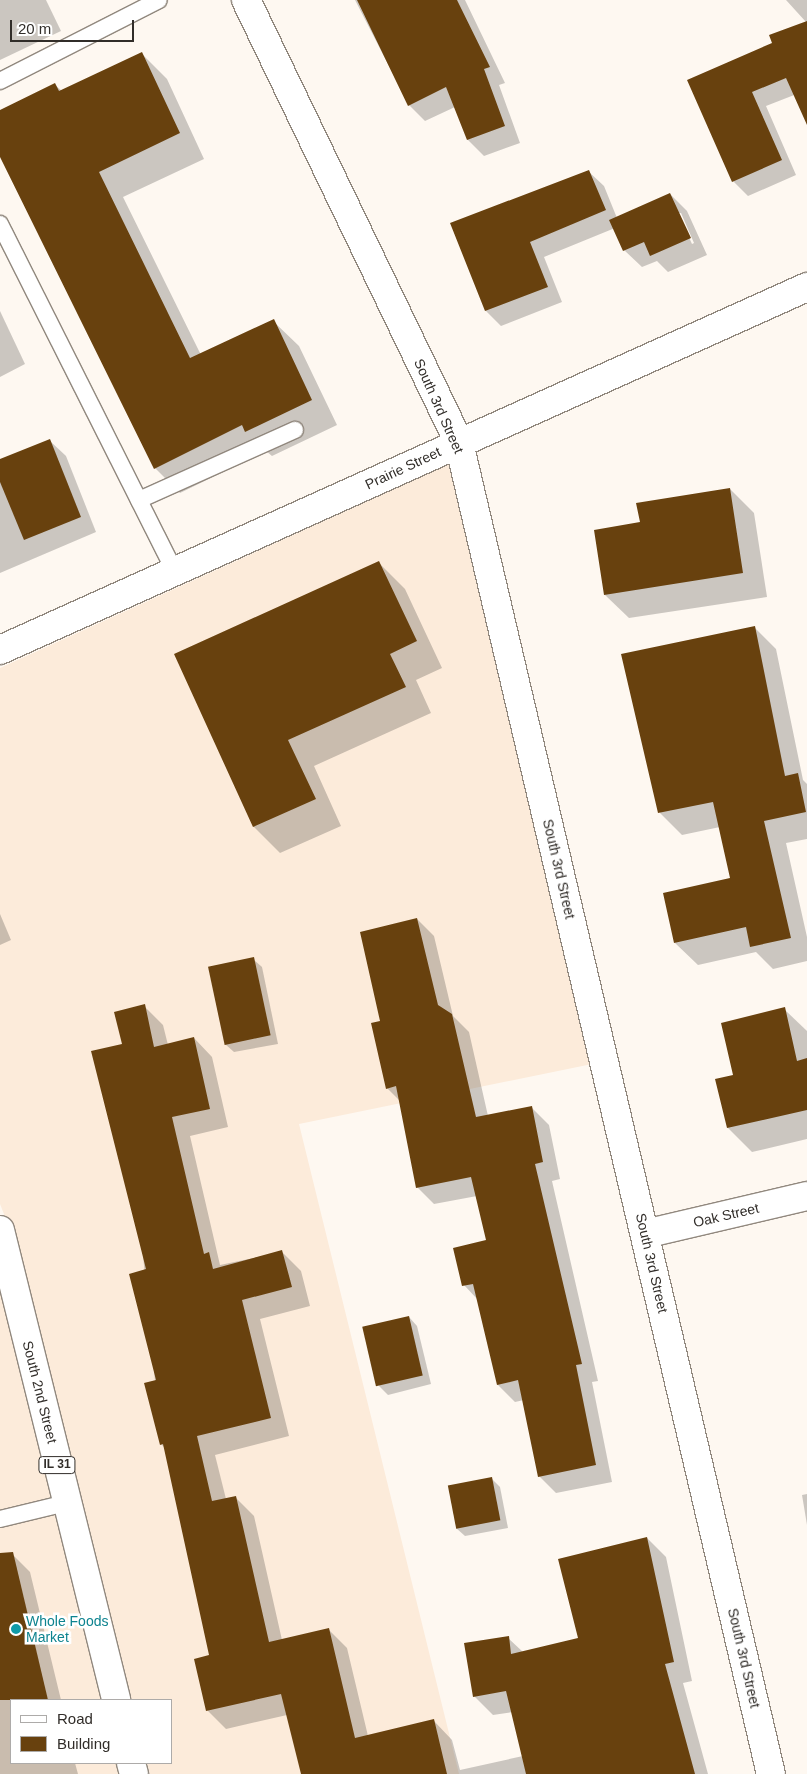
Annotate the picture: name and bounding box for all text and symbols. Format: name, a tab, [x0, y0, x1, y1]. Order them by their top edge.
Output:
scale bar	[12, 10, 136, 42]
text: 20 m	[18, 20, 51, 37]
street label: South 3rd Street	[411, 356, 467, 456]
street label: Prairie Street	[362, 443, 444, 493]
street label: South 3rd Street	[539, 817, 579, 921]
street label: Oak Street	[692, 1199, 760, 1231]
street label: South 3rd Street	[632, 1211, 672, 1315]
street label: South 2nd Street	[19, 1339, 61, 1445]
road number: IL 31	[38, 1456, 76, 1474]
street label: South 3rd Street	[724, 1606, 764, 1710]
place label: Whole Foods Market	[26, 1613, 108, 1645]
marker: Whole Foods Market	[10, 1623, 22, 1635]
legend	[10, 1699, 172, 1764]
text: Road	[57, 1710, 93, 1727]
text: Building	[57, 1735, 110, 1752]

